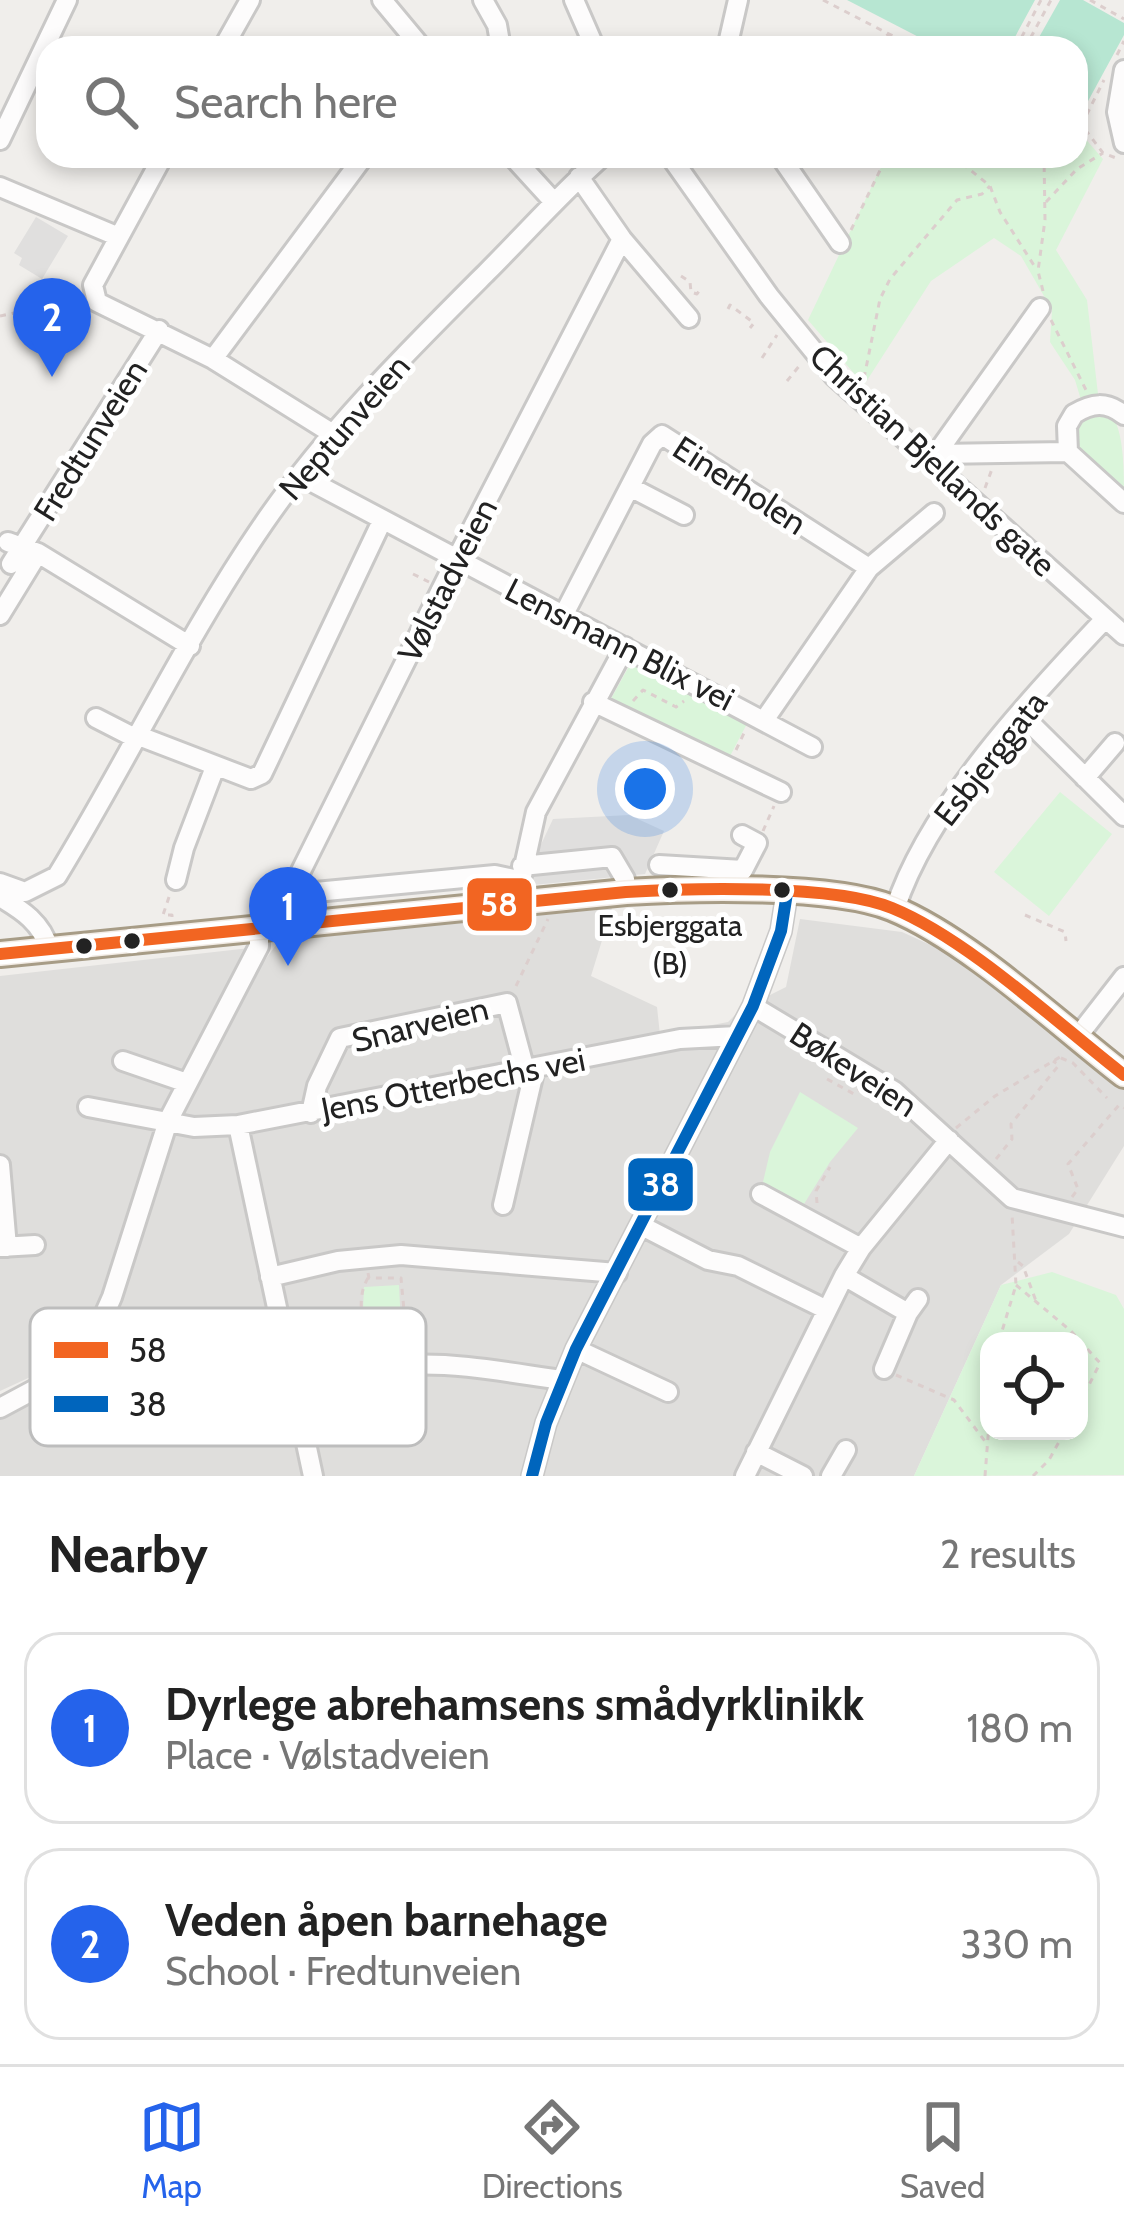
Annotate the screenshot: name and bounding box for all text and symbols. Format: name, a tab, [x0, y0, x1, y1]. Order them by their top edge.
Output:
search box	[36, 36, 1088, 168]
icon: search	[78, 69, 144, 135]
text: Search here	[174, 75, 398, 129]
pin: 2	[13, 278, 91, 377]
street label: Christian Bjellands gate	[802, 336, 1064, 584]
street label: Neptunveien	[270, 346, 418, 508]
street label: Fredtunveien	[25, 352, 155, 528]
street label: Einerholen	[666, 427, 814, 543]
street label: Vølstadveien	[389, 492, 505, 668]
street label: Lensmann Blix vei	[499, 569, 741, 719]
street label: Esbjerggata	[925, 683, 1055, 833]
your location	[615, 759, 675, 819]
pin: 1	[249, 867, 327, 966]
line badge: 58	[465, 876, 534, 933]
marker: Esbjerggata (B)	[659, 879, 681, 901]
unlabelled marker	[771, 879, 793, 901]
text: 58	[480, 884, 518, 924]
place label: Esbjerggata (B)	[597, 907, 743, 982]
unlabelled marker	[121, 930, 143, 952]
unlabelled marker	[73, 935, 95, 957]
street label: Snarveien	[348, 988, 492, 1060]
street label: Bøkeveien	[783, 1013, 925, 1125]
street label: Jens Otterbechs vei	[317, 1039, 588, 1129]
line badge: 38	[626, 1156, 695, 1213]
text: 38	[642, 1164, 680, 1204]
legend	[30, 1308, 426, 1446]
text: 58	[129, 1330, 167, 1370]
map controls	[980, 1332, 1088, 1440]
button: locate	[980, 1332, 1088, 1440]
text: 38	[129, 1384, 167, 1424]
text: Nearby	[48, 1523, 208, 1585]
text: 2 results	[940, 1530, 1076, 1578]
text: Dyrlege abrehamsens smådyrklinikk	[165, 1677, 864, 1731]
text: 1	[83, 1704, 97, 1752]
text: 180 m	[966, 1704, 1073, 1752]
text: Place · Vølstadveien	[165, 1731, 490, 1779]
text: Veden åpen barnehage	[165, 1893, 608, 1947]
text: 2	[80, 1920, 100, 1968]
text: 330 m	[961, 1920, 1073, 1968]
text: School · Fredtunveien	[165, 1947, 521, 1995]
tab: Map	[139, 2094, 205, 2206]
tab: Directions	[482, 2094, 623, 2206]
tab: Saved	[900, 2094, 985, 2206]

